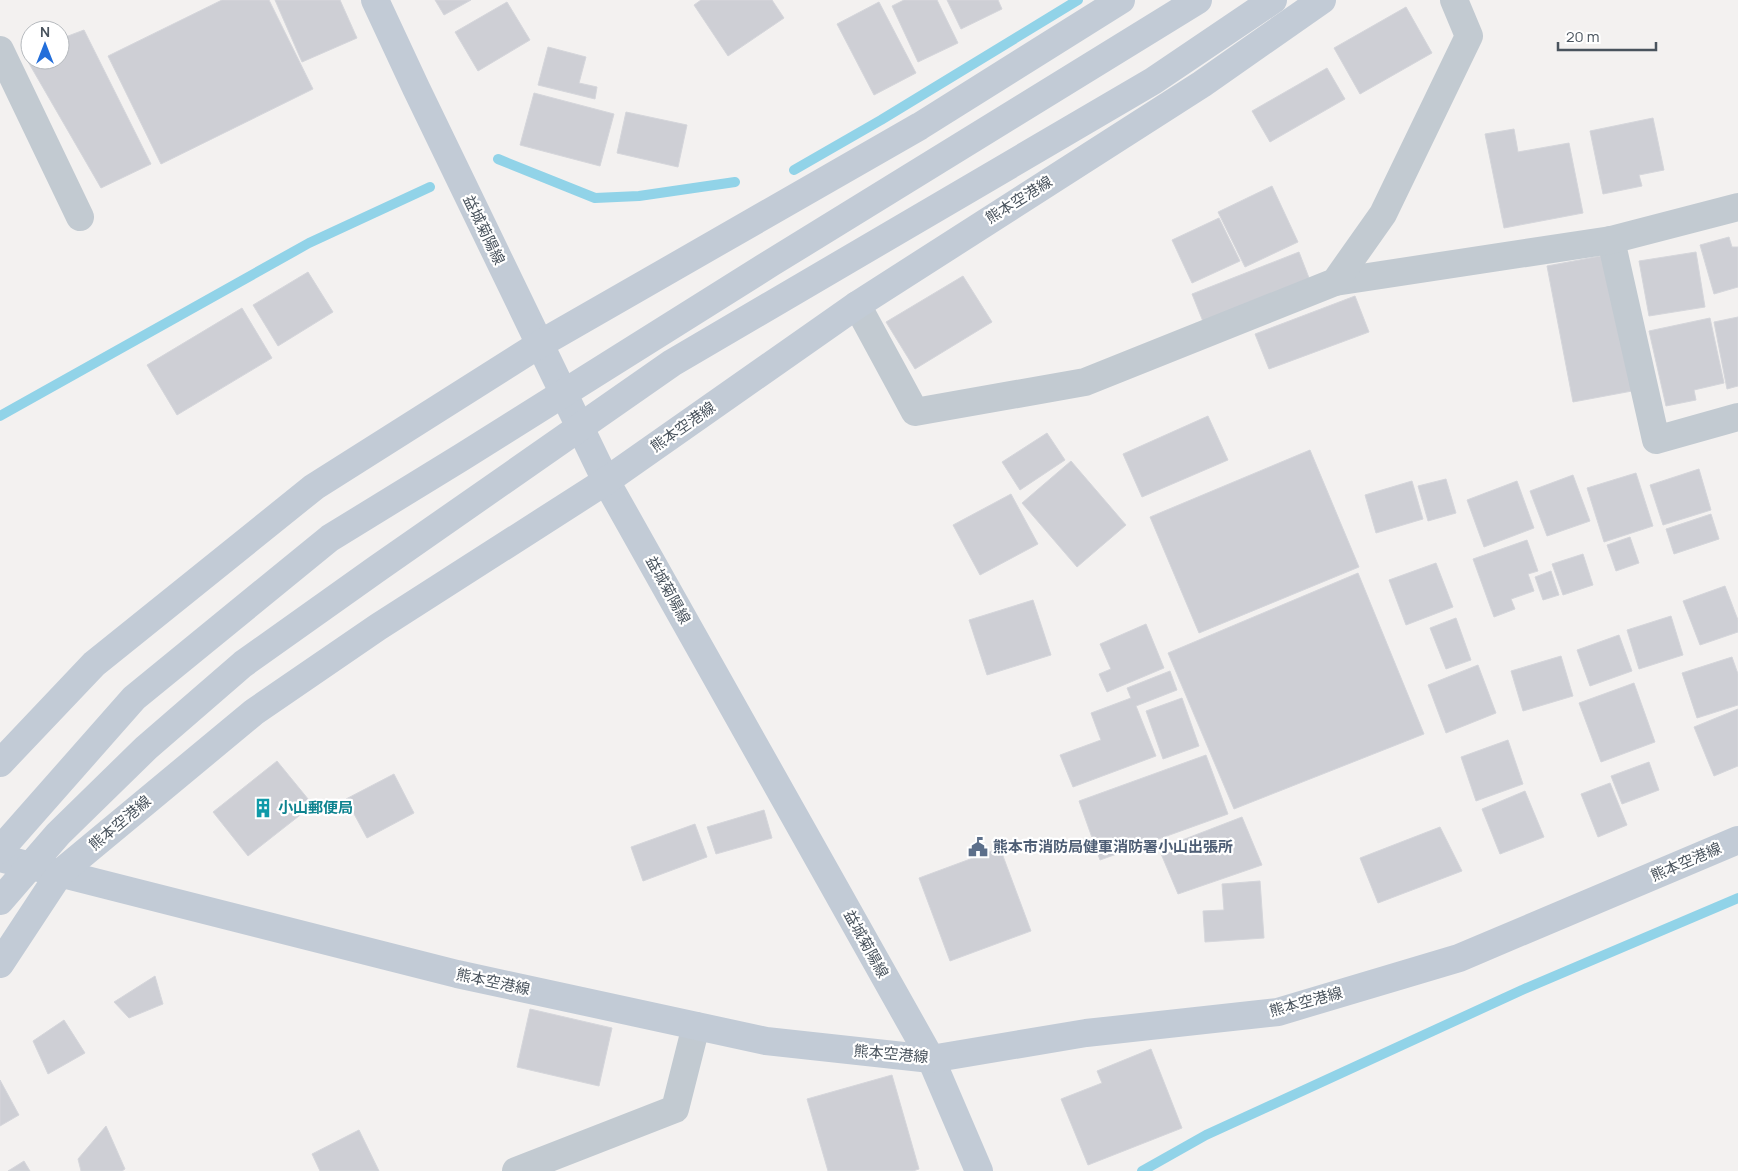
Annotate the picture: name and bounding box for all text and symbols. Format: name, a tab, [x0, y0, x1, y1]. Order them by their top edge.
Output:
north arrow	[20, 20, 70, 70]
scale bar	[1558, 20, 1656, 52]
text: N	[40, 22, 50, 41]
text: 20 m	[1566, 26, 1599, 47]
street label: 熊本空港線	[981, 171, 1056, 228]
street label: 益城菊陽線	[459, 191, 510, 268]
street label: 熊本空港線	[646, 396, 719, 457]
street label: 益城菊陽線	[641, 552, 696, 628]
street label: 熊本空港線	[84, 790, 155, 855]
building icon: 小山郵便局	[252, 797, 274, 819]
place label: 小山郵便局	[278, 797, 353, 818]
public building icon: 熊本市消防局健軍消防署小山出張所	[967, 836, 989, 858]
place label: 熊本市消防局健軍消防署小山出張所	[993, 836, 1233, 857]
street label: 熊本空港線	[1647, 837, 1724, 886]
street label: 益城菊陽線	[839, 906, 894, 982]
street label: 熊本空港線	[454, 963, 532, 1000]
street label: 熊本空港線	[1267, 982, 1345, 1021]
street label: 熊本空港線	[853, 1040, 929, 1067]

